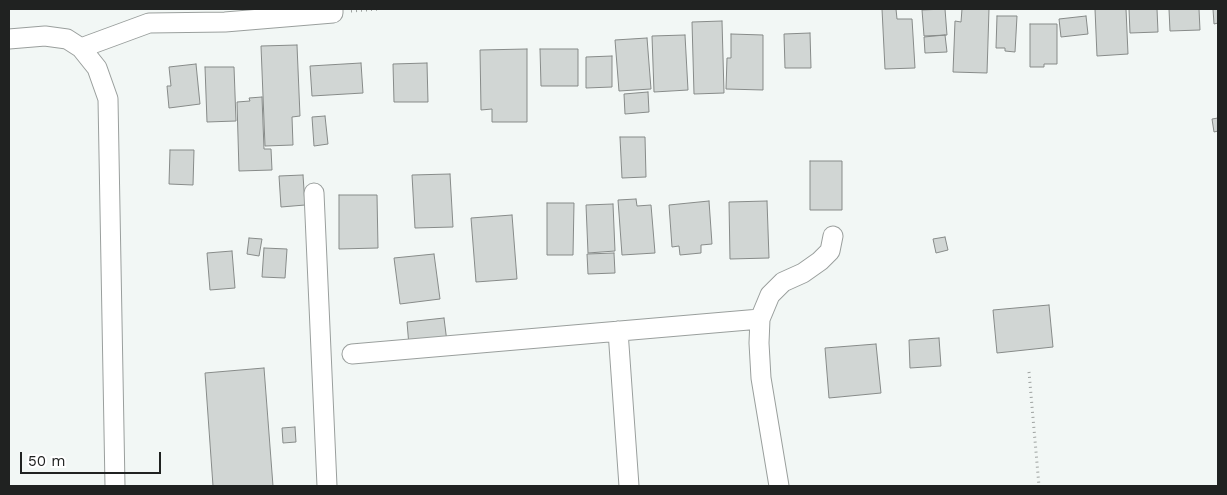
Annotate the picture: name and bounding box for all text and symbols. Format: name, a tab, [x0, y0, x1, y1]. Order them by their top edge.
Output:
scale bar	[22, 442, 164, 474]
text: 50 m	[28, 452, 65, 470]

